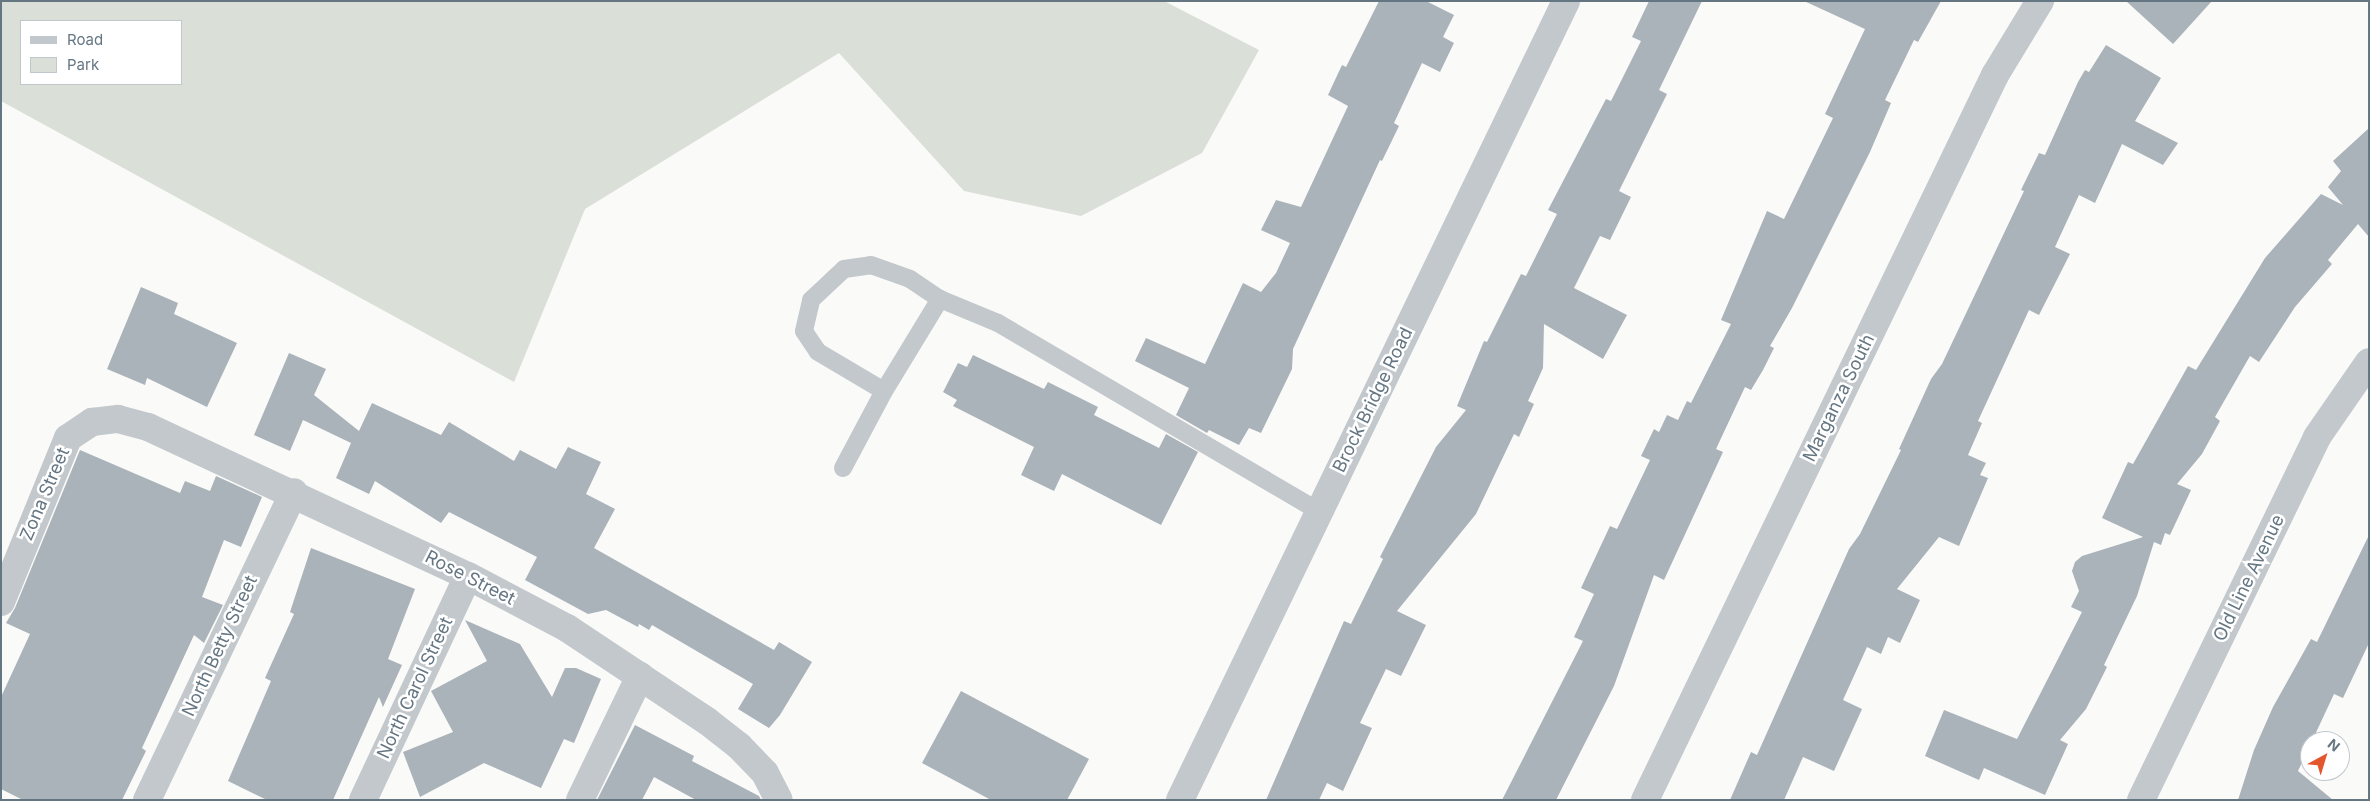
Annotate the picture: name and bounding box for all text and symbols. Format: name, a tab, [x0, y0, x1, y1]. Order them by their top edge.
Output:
legend	[20, 20, 182, 85]
text: Road	[67, 30, 103, 49]
text: Park	[67, 55, 99, 74]
street label: Brock Bridge Road	[1329, 324, 1417, 476]
street label: Marganza South	[1799, 331, 1879, 465]
street label: Zona Street	[16, 444, 74, 544]
street label: Old Line Avenue	[2209, 511, 2289, 645]
street label: Rose Street	[421, 546, 519, 610]
street label: North Betty Street	[178, 572, 262, 720]
street label: North Carol Street	[373, 614, 457, 762]
north arrow	[2300, 731, 2350, 781]
text: N	[2325, 735, 2344, 755]

